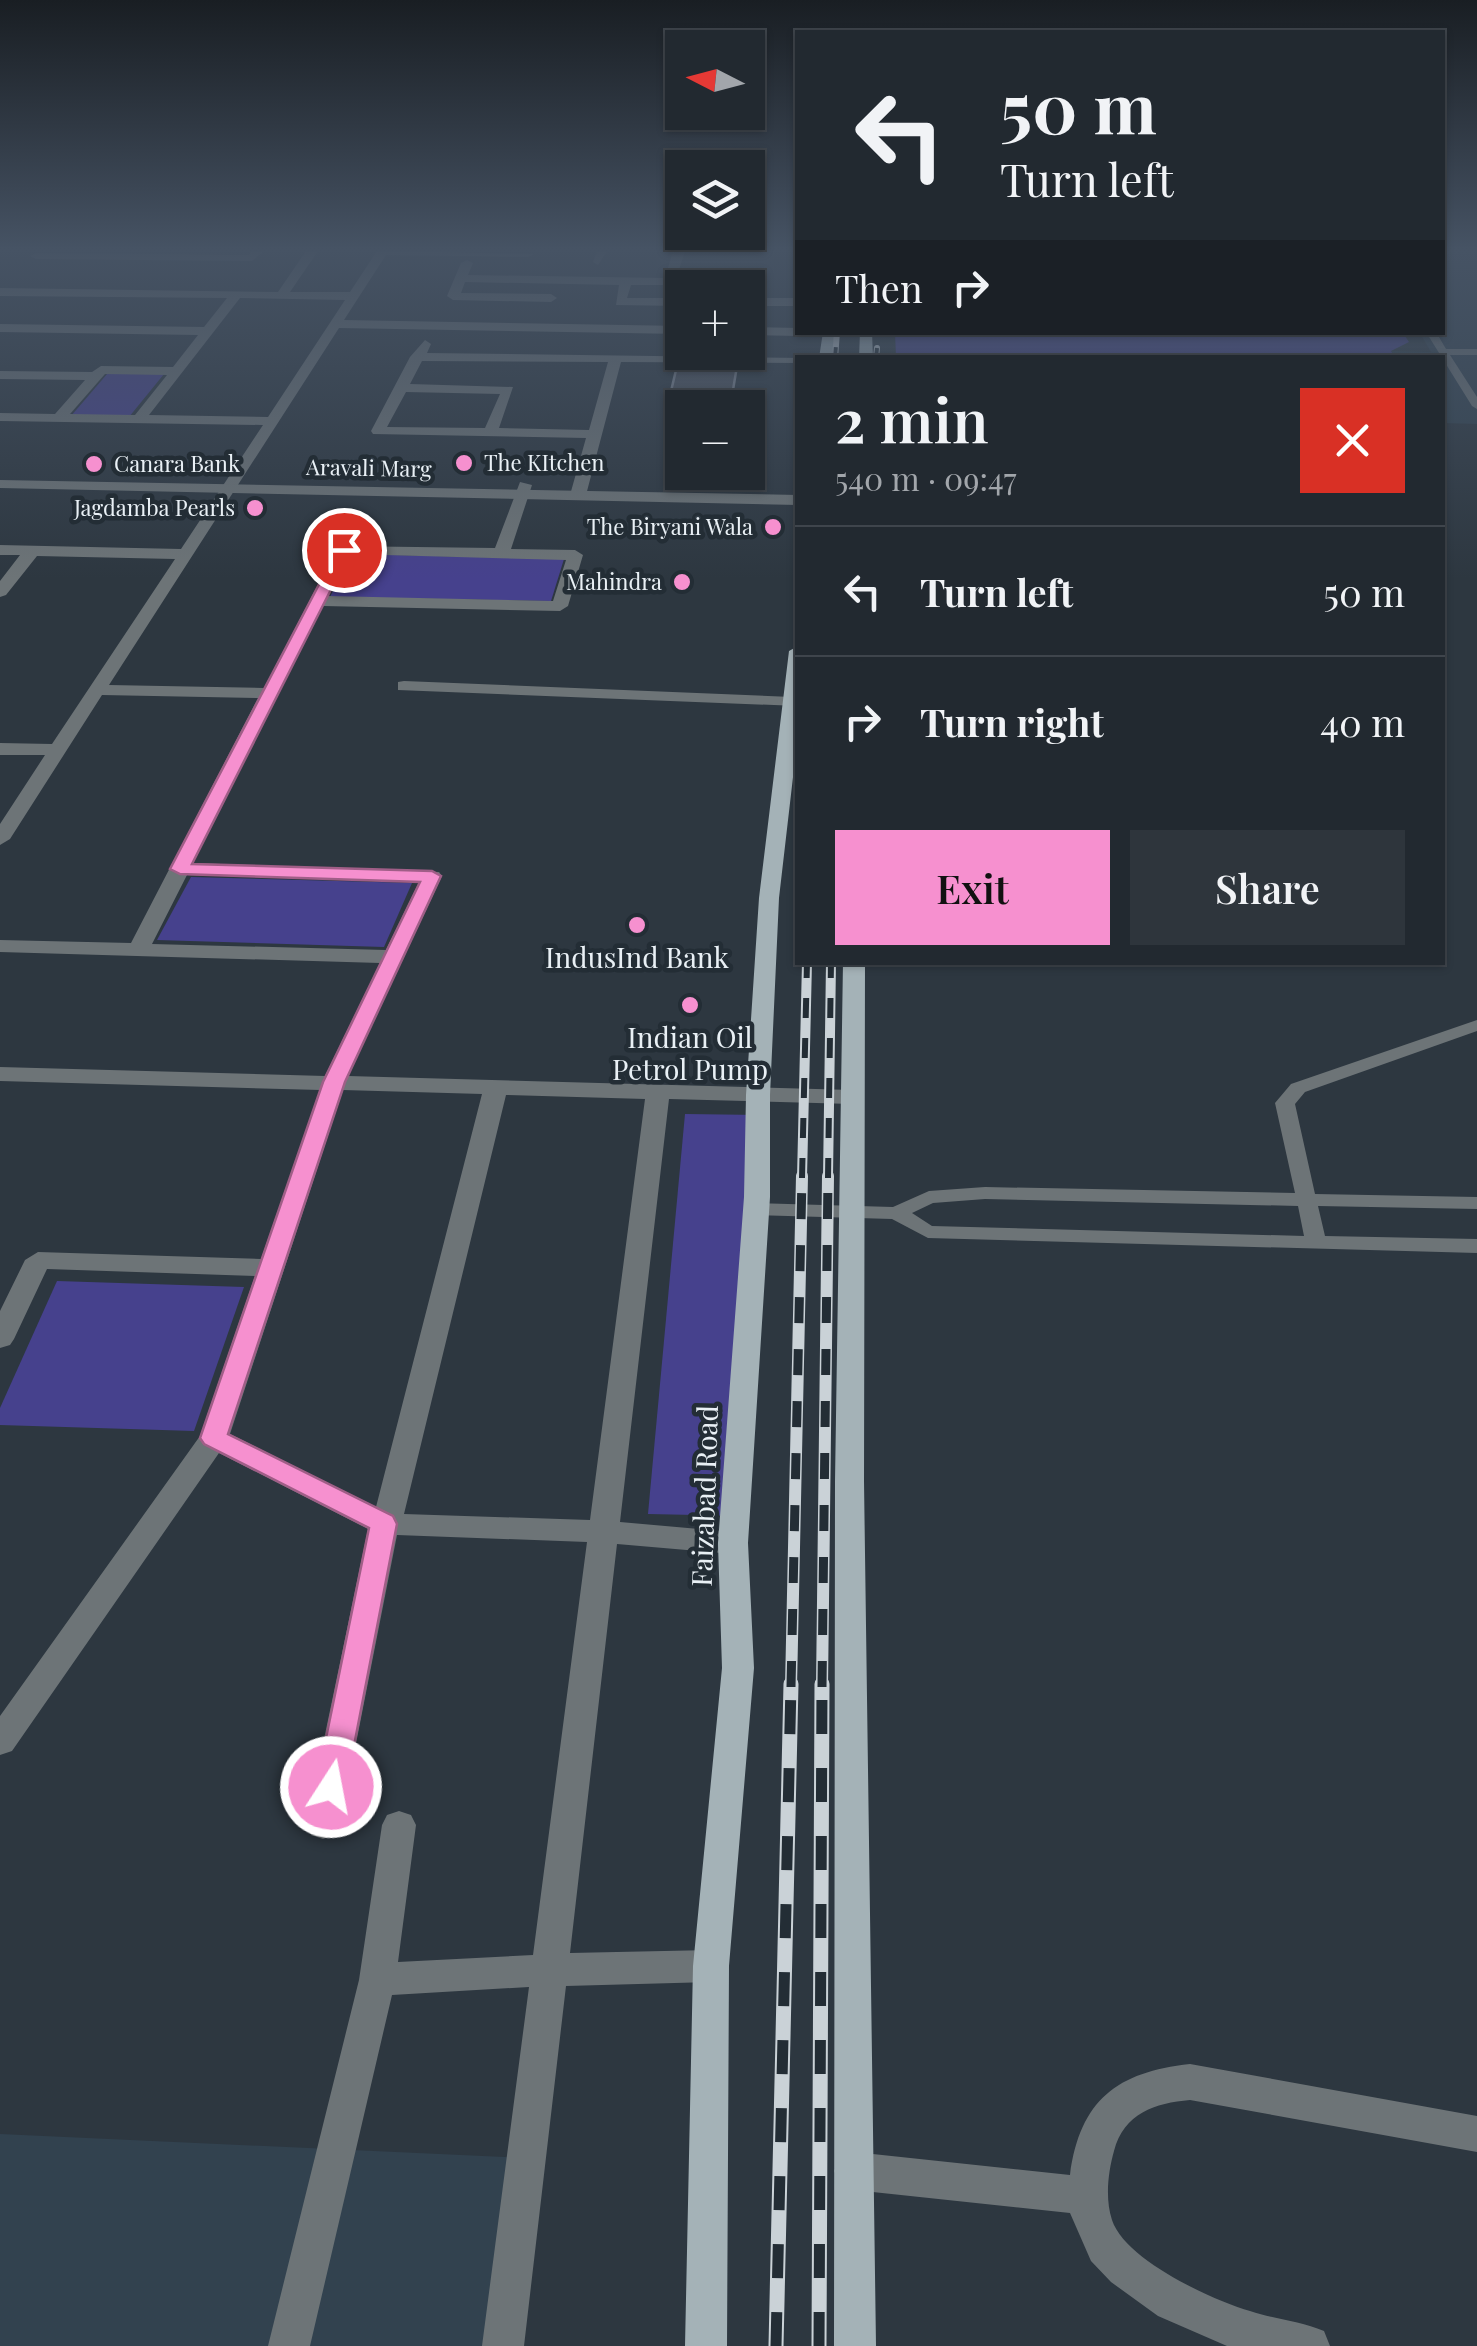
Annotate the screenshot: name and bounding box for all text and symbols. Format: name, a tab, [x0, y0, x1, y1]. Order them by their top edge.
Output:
north arrow	[665, 30, 765, 130]
map controls	[665, 30, 765, 490]
text: 50 m	[1000, 58, 1157, 152]
icon: left	[835, 70, 965, 200]
text: Turn left	[1000, 148, 1174, 208]
button: layers	[665, 150, 765, 250]
icon: right	[943, 260, 998, 315]
text: Then	[835, 262, 923, 313]
button: +	[665, 270, 765, 370]
text: 2 min	[835, 378, 988, 458]
button: close	[1300, 388, 1405, 493]
button: −	[665, 390, 765, 490]
place label: The KItchen	[484, 447, 605, 477]
place label: Canara Bank	[114, 448, 240, 478]
street label: Aravali Marg	[305, 451, 433, 483]
marker: The KItchen	[453, 452, 475, 474]
marker: Canara Bank	[83, 453, 105, 475]
text: 540 m · 09:47	[835, 456, 1016, 499]
place label: Jagdamba Pearls	[73, 492, 235, 522]
marker: Jagdamba Pearls	[244, 497, 266, 519]
pin	[302, 508, 387, 593]
place label: The Biryani Wala	[587, 511, 753, 541]
marker: The Biryani Wala	[762, 516, 784, 538]
icon: arrive	[317, 523, 372, 578]
icon: left	[835, 564, 890, 619]
place label: Mahindra	[566, 566, 662, 596]
text: Turn left	[920, 566, 1073, 617]
text: 50 m	[1323, 566, 1405, 617]
marker: Mahindra	[671, 571, 693, 593]
icon: right	[835, 694, 890, 749]
text: Turn right	[920, 696, 1104, 747]
text: 40 m	[1320, 696, 1405, 747]
button: Exit	[835, 830, 1110, 945]
button: Share	[1130, 830, 1405, 945]
marker: IndusInd Bank	[626, 914, 648, 936]
place label: IndusInd Bank	[545, 938, 730, 975]
marker: Indian Oil Petrol Pump	[679, 994, 701, 1016]
place label: Indian Oil Petrol Pump	[612, 1018, 768, 1087]
street label: Faizabad Road	[682, 1405, 725, 1587]
position arrow	[279, 1735, 383, 1839]

